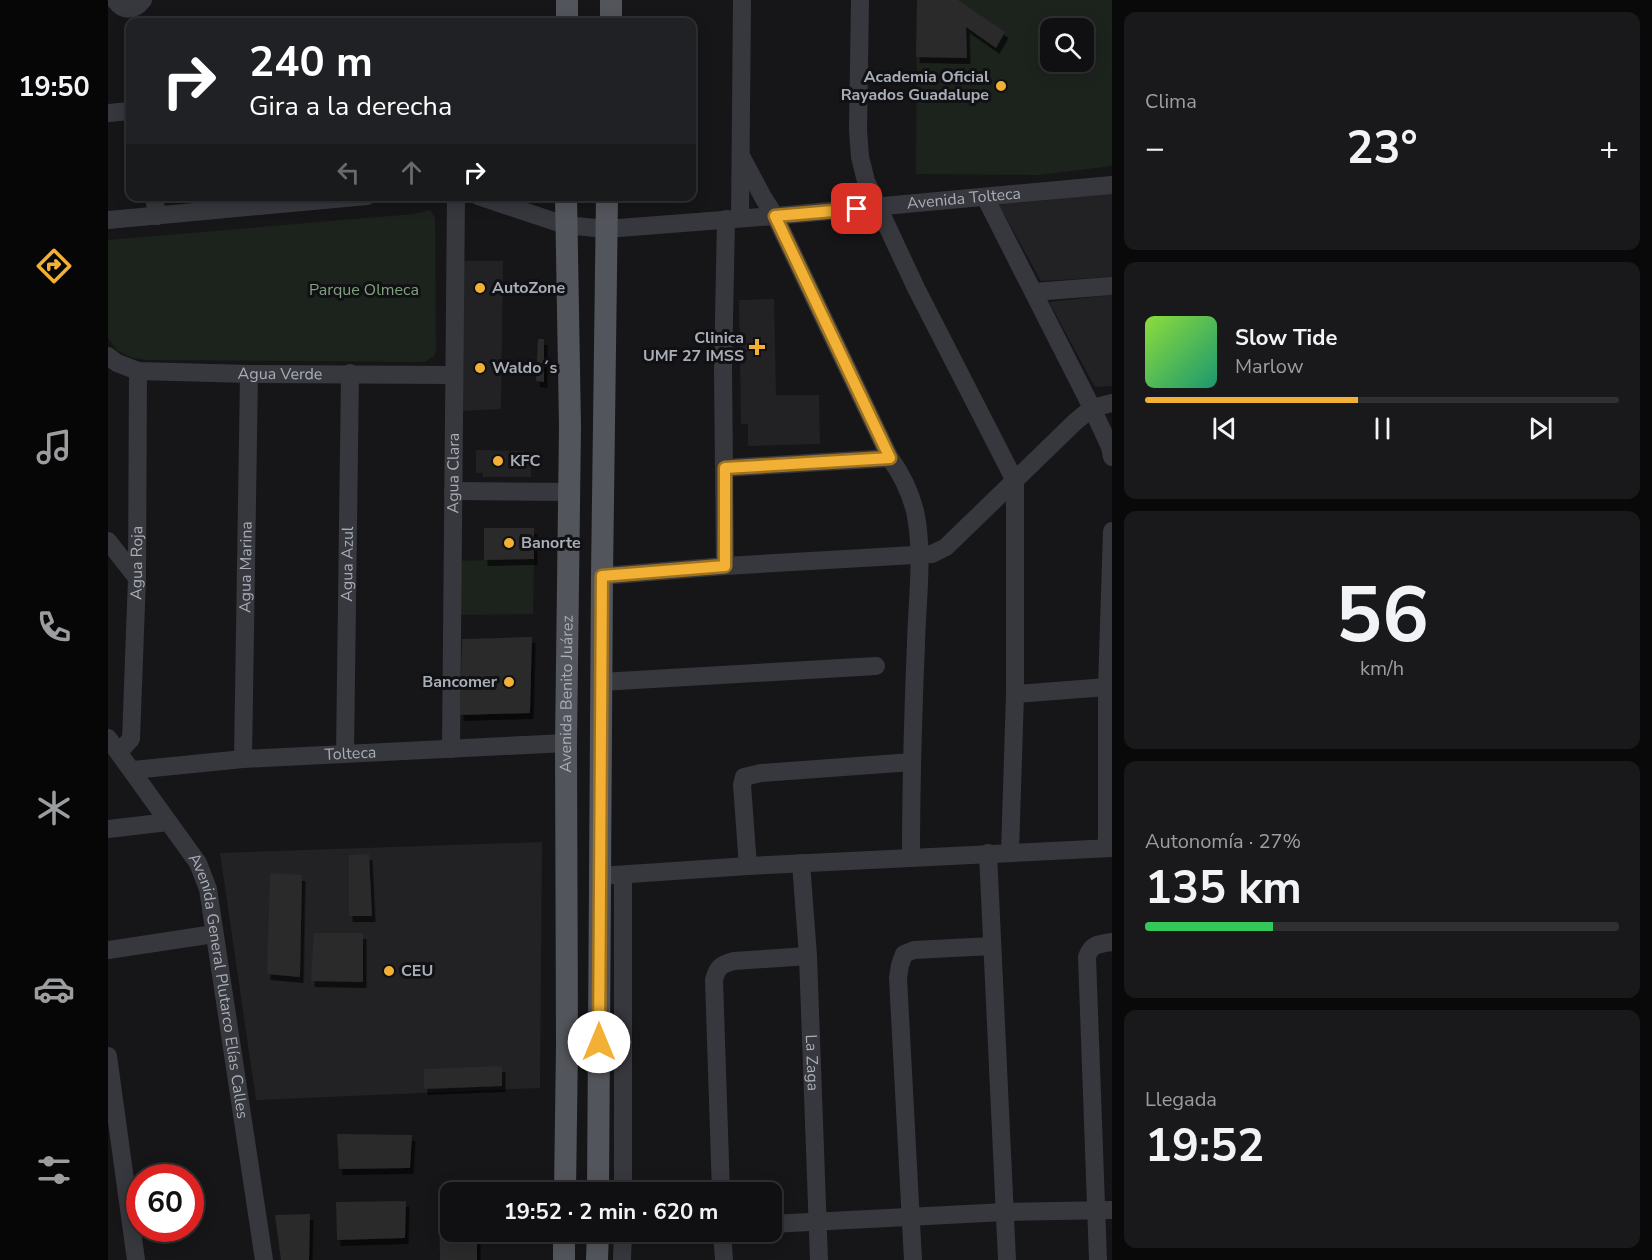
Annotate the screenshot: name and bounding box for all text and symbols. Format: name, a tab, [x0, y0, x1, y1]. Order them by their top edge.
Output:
map controls	[1040, 18, 1094, 72]
button: search	[1040, 18, 1094, 72]
text: 240 m	[249, 34, 373, 91]
icon: right	[150, 42, 228, 120]
place label: Academia Oficial Rayados Guadalupe	[841, 66, 989, 106]
text: 19:50	[18, 69, 90, 106]
marker: Academia Oficial Rayados Guadalupe	[994, 79, 1008, 93]
text: Gira a la derecha	[249, 88, 452, 125]
text: Clima	[1145, 88, 1197, 115]
text: 23°	[1346, 118, 1418, 179]
text: −	[1145, 126, 1165, 171]
text: +	[1599, 126, 1619, 171]
icon: left	[332, 156, 365, 189]
icon: ahead	[395, 156, 428, 189]
icon: right	[458, 156, 491, 189]
street label: Avenida Tolteca	[906, 182, 1022, 215]
pin	[831, 183, 882, 234]
icon: arrive	[840, 192, 873, 225]
icon: directions	[33, 245, 75, 287]
place label: AutoZone	[492, 277, 565, 299]
park label: Parque Olmeca	[309, 279, 419, 301]
marker: AutoZone	[473, 281, 487, 295]
text: Slow Tide	[1235, 323, 1337, 353]
place label: Clinica UMF 27 IMSS	[643, 327, 744, 367]
marker: Clinica UMF 27 IMSS	[748, 338, 766, 356]
text: Marlow	[1235, 353, 1303, 380]
place label: Waldo´s	[492, 357, 557, 379]
marker: Waldo´s	[473, 361, 487, 375]
street label: Agua Verde	[237, 363, 322, 385]
icon: previous	[1208, 412, 1241, 445]
icon: pause	[1366, 412, 1399, 445]
icon: next	[1524, 412, 1557, 445]
icon: music	[33, 426, 75, 468]
street label: Agua Clara	[442, 433, 465, 513]
place label: KFC	[510, 450, 540, 472]
marker: KFC	[491, 454, 505, 468]
street label: Agua Marina	[234, 521, 258, 613]
street label: Agua Roja	[125, 526, 148, 600]
street label: Agua Azul	[336, 526, 359, 602]
place label: Banorte	[521, 532, 581, 554]
marker: Banorte	[502, 536, 516, 550]
text: 56	[1335, 562, 1429, 669]
icon: phone	[33, 606, 75, 648]
street label: Avenida Benito Juárez	[555, 615, 579, 773]
text: km/h	[1360, 655, 1404, 682]
place label: Bancomer	[422, 671, 498, 693]
marker: Bancomer	[502, 675, 516, 689]
street label: Tolteca	[324, 741, 377, 766]
icon: climate	[33, 787, 75, 829]
text: Autonomía · 27%	[1145, 828, 1301, 855]
street label: Avenida General Plutarco Elías Calles	[183, 848, 254, 1120]
text: 135 km	[1145, 858, 1302, 919]
place label: CEU	[401, 960, 433, 982]
marker: CEU	[382, 964, 396, 978]
icon: car	[33, 968, 75, 1010]
position arrow	[567, 1010, 631, 1074]
street label: La Zaga	[800, 1034, 824, 1092]
text: Llegada	[1145, 1086, 1217, 1113]
text: 19:52	[1145, 1116, 1264, 1177]
icon: filters	[33, 1149, 75, 1191]
speed limit sign: 60	[126, 1164, 204, 1242]
text: 19:52 · 2 min · 620 m	[504, 1197, 718, 1227]

